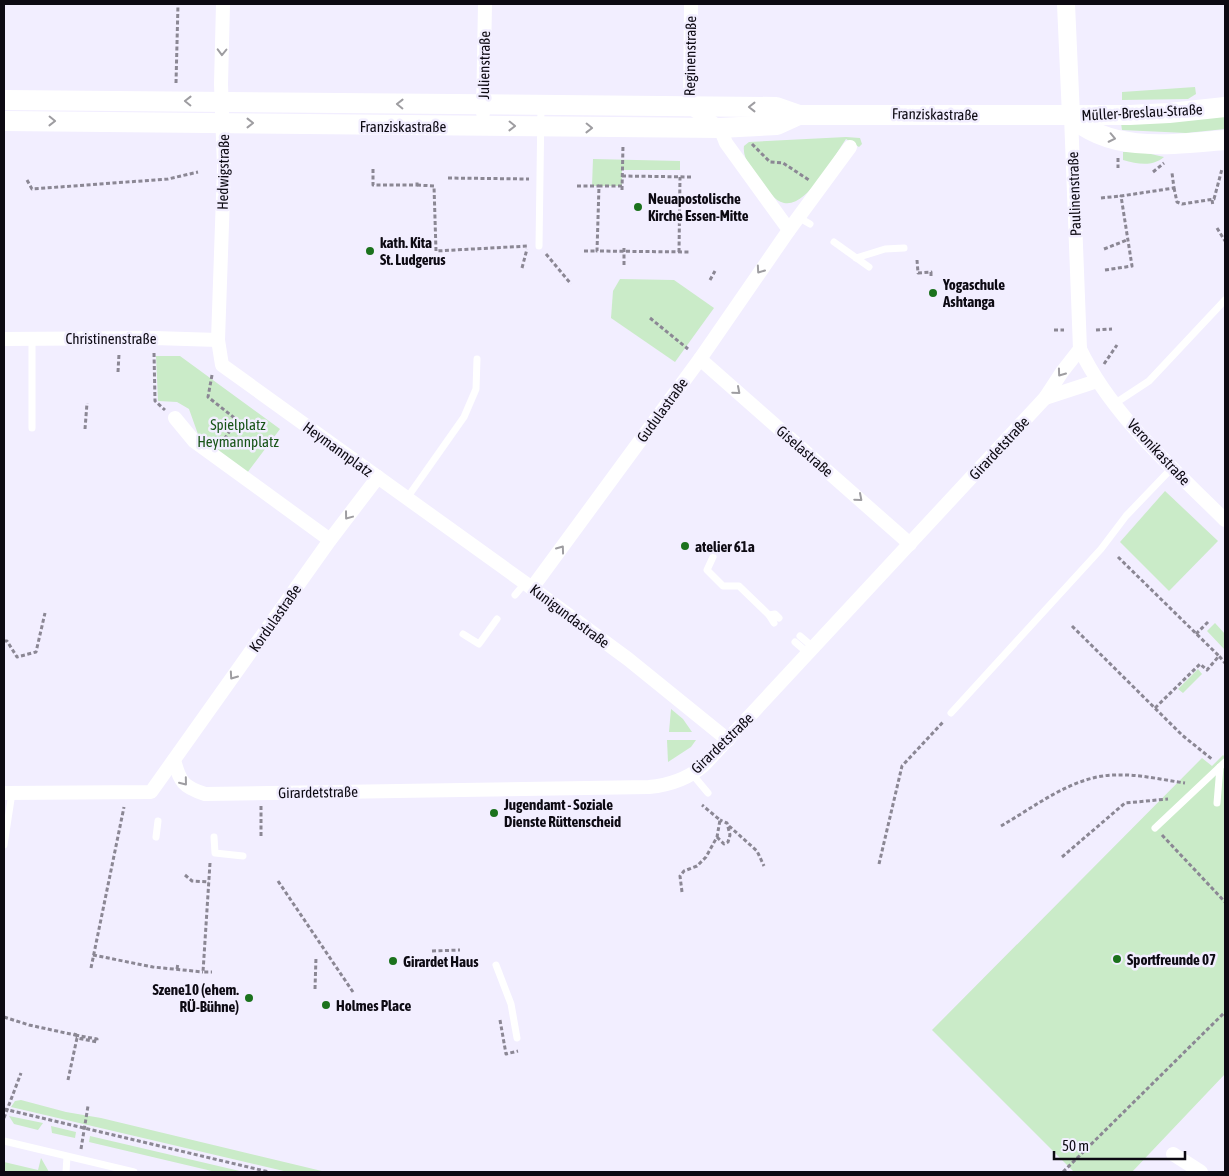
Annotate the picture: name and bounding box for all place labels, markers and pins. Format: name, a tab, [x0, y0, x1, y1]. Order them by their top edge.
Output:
place label: Neuapostolische Kirche Essen-Mitte	[648, 190, 749, 224]
marker: Neuapostolische Kirche Essen-Mitte	[632, 201, 644, 213]
place label: kath. Kita St. Ludgerus	[380, 234, 446, 268]
marker: kath. Kita St. Ludgerus	[364, 245, 376, 257]
place label: Yogaschule Ashtanga	[942, 276, 1005, 310]
marker: Yogaschule Ashtanga	[927, 287, 939, 299]
place label: atelier 61a	[695, 538, 755, 555]
marker: atelier 61a	[679, 540, 691, 552]
place label: Jugendamt - Soziale Dienste Rüttenscheid	[503, 796, 621, 830]
marker: Jugendamt - Soziale Dienste Rüttenscheid	[488, 807, 500, 819]
place label: Sportfreunde 07	[1127, 951, 1216, 968]
place label: Girardet Haus	[403, 953, 479, 970]
marker: Sportfreunde 07	[1111, 953, 1123, 965]
marker: Girardet Haus	[387, 955, 399, 967]
place label: Szene10 (ehem. RÜ-Bühne)	[152, 981, 239, 1015]
marker: Szene10 (ehem. RÜ-Bühne)	[243, 992, 255, 1004]
place label: Holmes Place	[336, 997, 412, 1014]
marker: Holmes Place	[320, 999, 332, 1011]

